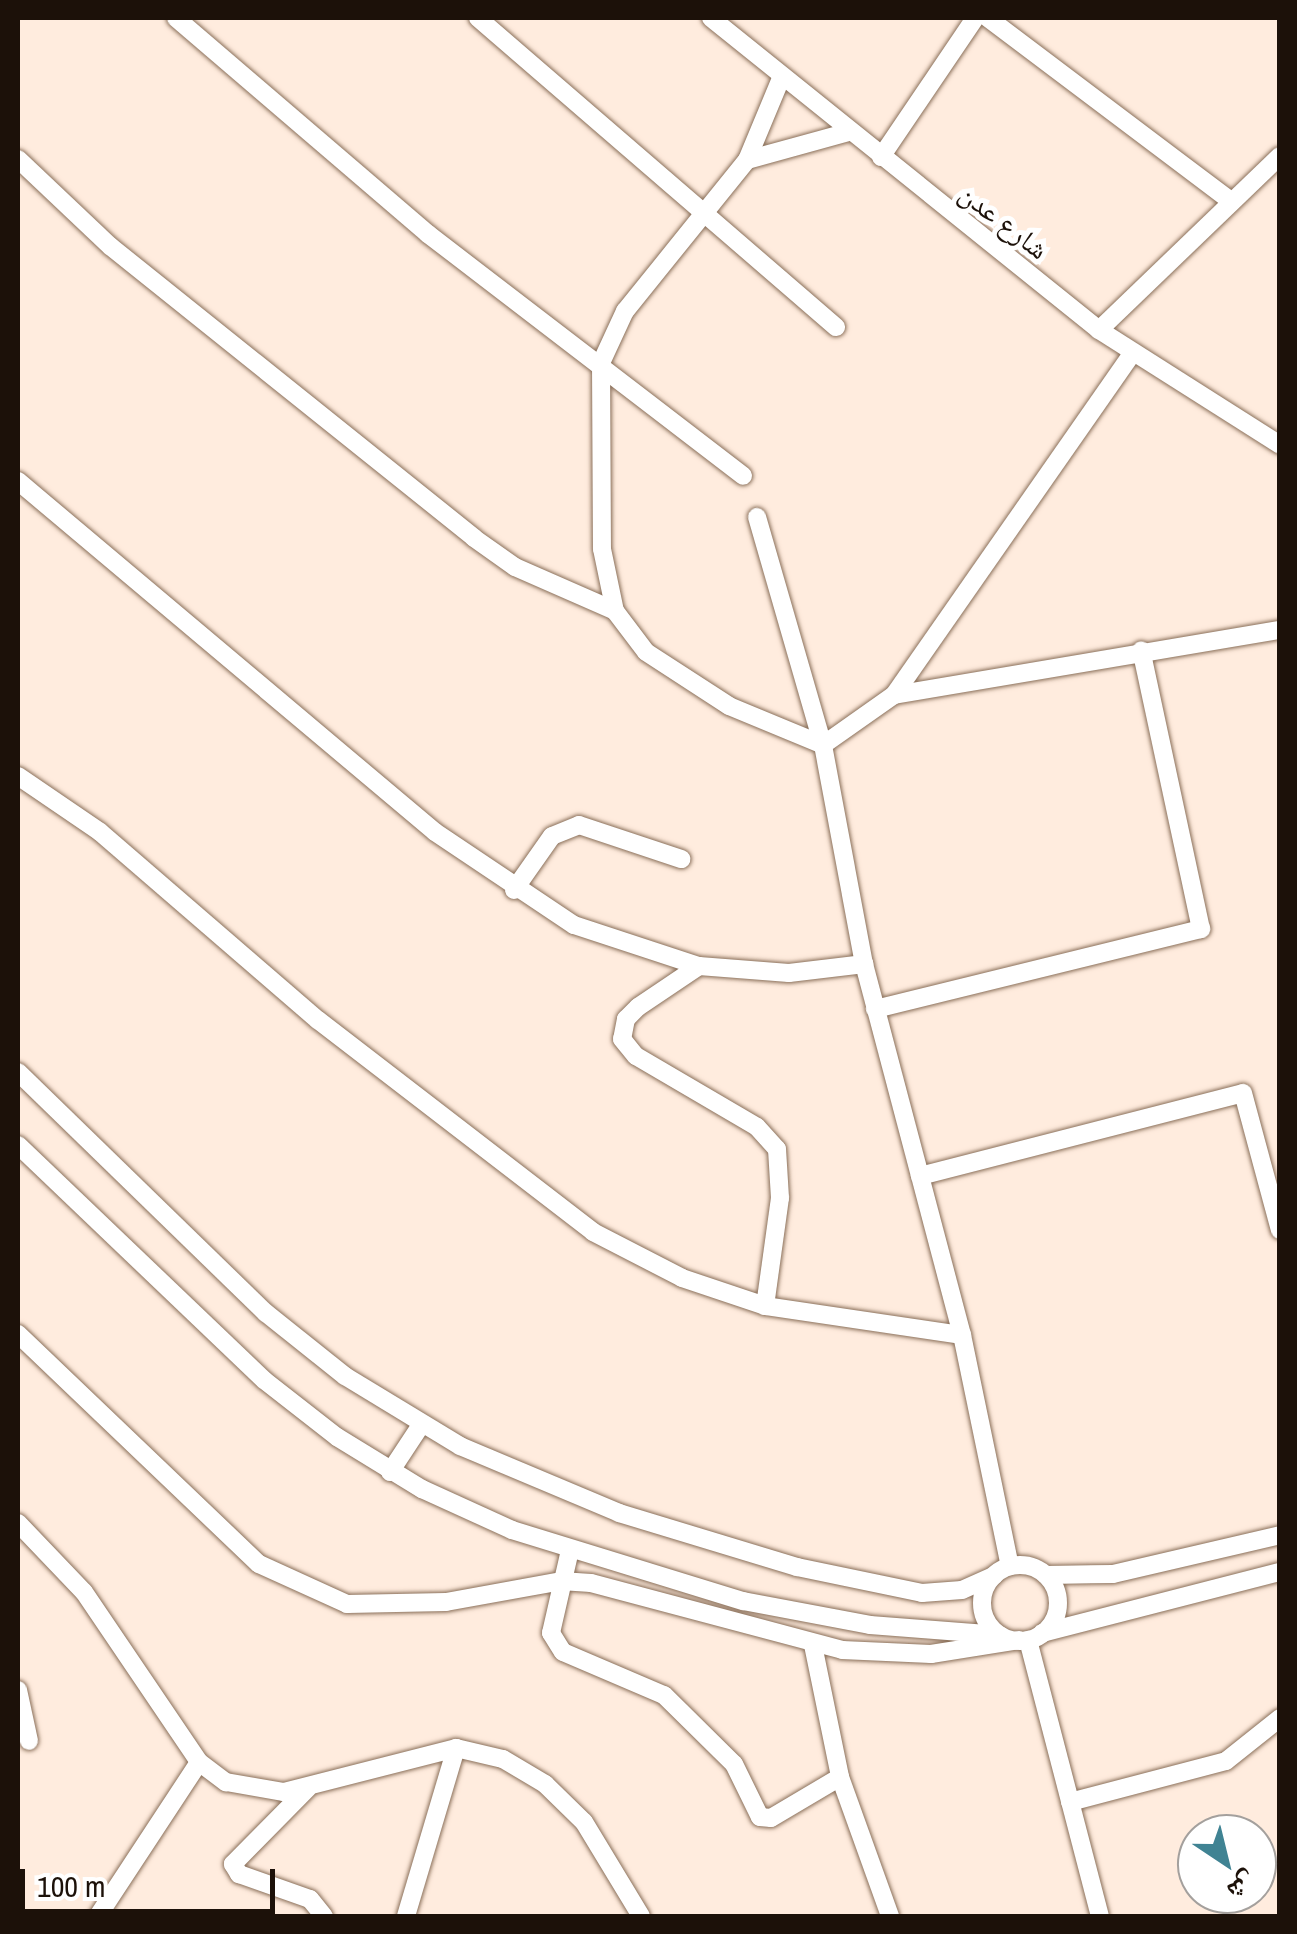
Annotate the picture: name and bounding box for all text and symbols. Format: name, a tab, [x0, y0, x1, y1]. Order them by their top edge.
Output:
street label: شارع عدن	[953, 176, 1055, 266]
north arrow	[1177, 1814, 1277, 1914]
scale bar	[25, 1849, 280, 1911]
text: ش	[1220, 1863, 1266, 1911]
text: 100 m	[37, 1866, 105, 1906]

